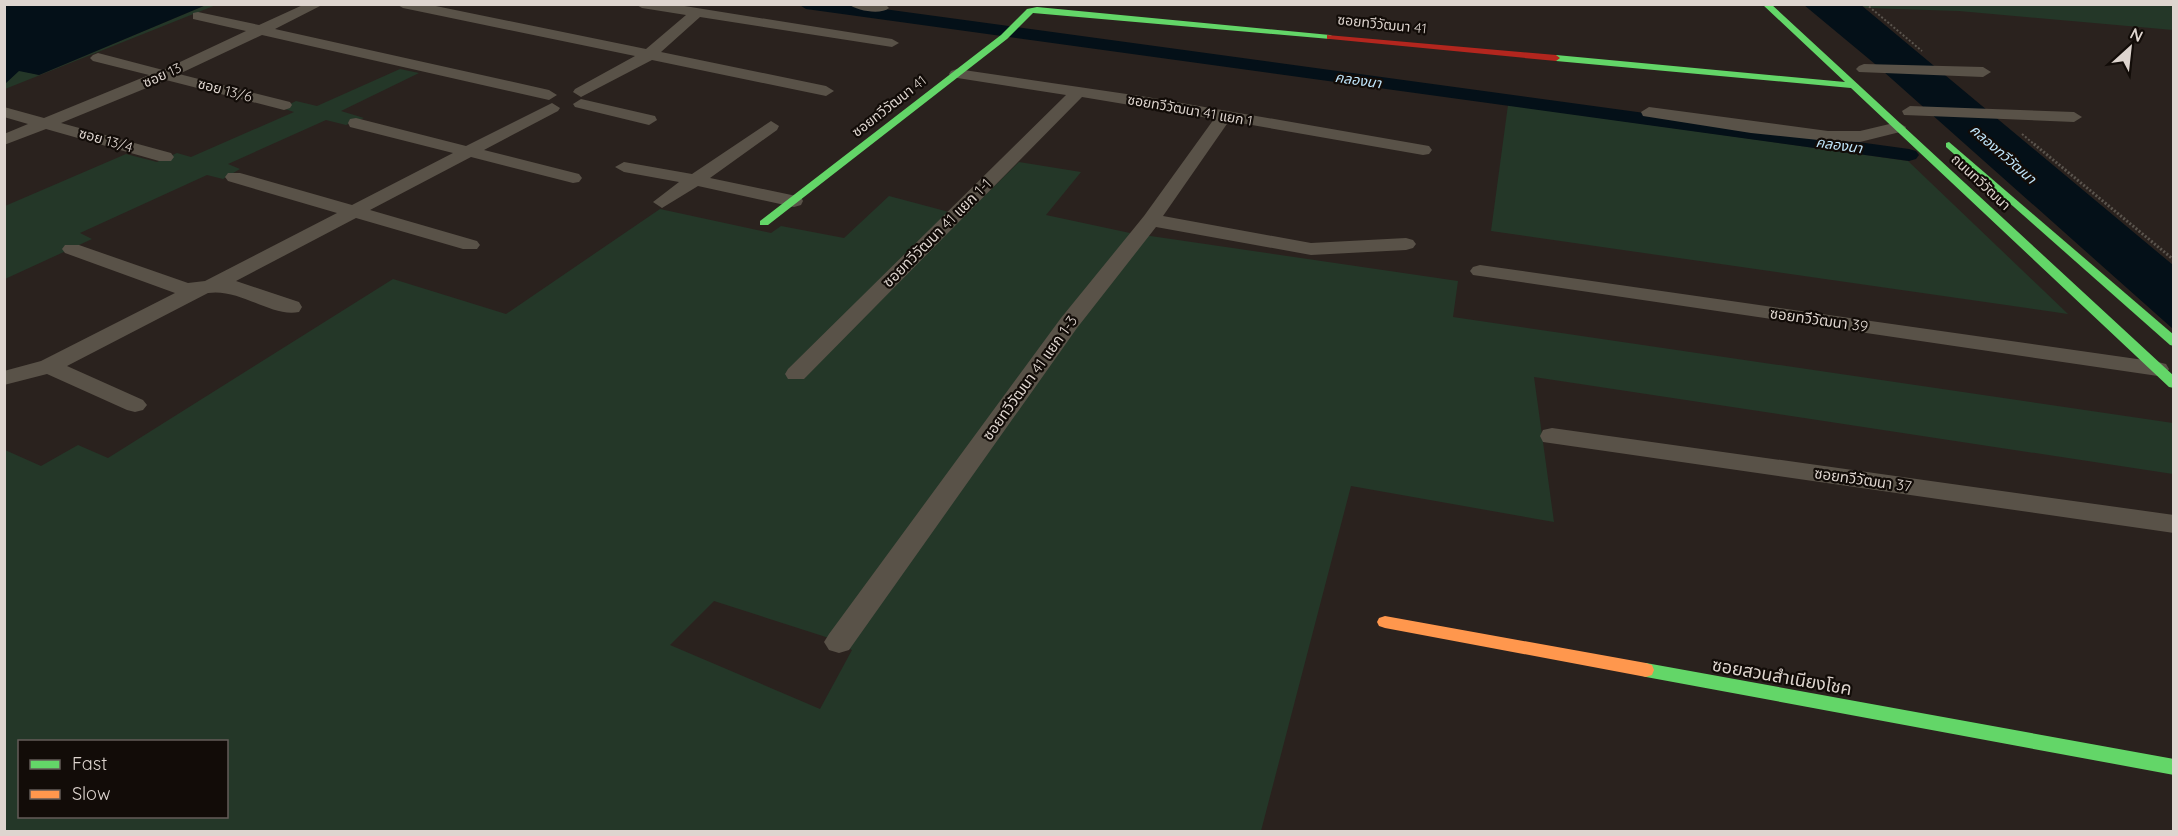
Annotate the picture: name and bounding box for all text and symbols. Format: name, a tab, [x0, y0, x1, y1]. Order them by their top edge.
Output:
street label: ซอยทวีวัฒนา 41	[1336, 10, 1428, 38]
north arrow	[2100, 18, 2160, 78]
text: N	[2127, 23, 2147, 46]
street label: ซอย 13	[140, 59, 184, 91]
water label: คลองนา	[1334, 68, 1384, 92]
street label: ซอยทวีวัฒนา 41	[848, 71, 930, 141]
street label: ซอย 13/6	[196, 74, 254, 106]
street label: ซอยทวีวัฒนา 41 แยก 1	[1126, 90, 1254, 130]
water label: คลองทวีวัฒนา	[1966, 121, 2041, 188]
street label: ซอย 13/4	[77, 124, 135, 156]
water label: คลองนา	[1815, 133, 1865, 157]
street label: ถนนทวีวัฒนา	[1948, 150, 2014, 214]
street label: ซอยทวีวัฒนา 41 แยก 1-1	[878, 174, 995, 291]
street label: ซอยทวีวัฒนา 39	[1769, 303, 1869, 336]
street label: ซอยทวีวัฒนา 41 แยก 1-3	[978, 312, 1081, 444]
street label: ซอยทวีวัฒนา 37	[1813, 463, 1913, 496]
street label: ซอยสวนสำเนียงโชค	[1710, 653, 1854, 700]
legend	[18, 740, 228, 818]
text: Fast	[72, 752, 107, 775]
text: Slow	[72, 782, 110, 805]

